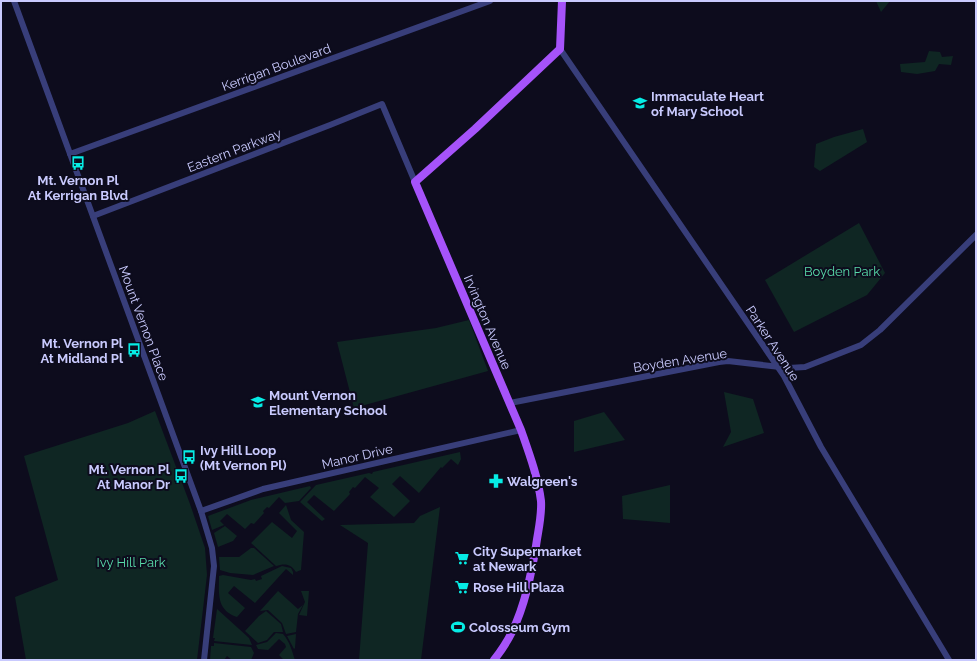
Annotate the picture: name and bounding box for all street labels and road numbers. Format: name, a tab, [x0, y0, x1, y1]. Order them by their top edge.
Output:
street label: Kerrigan Boulevard	[220, 41, 333, 94]
street label: Eastern Parkway	[185, 126, 283, 175]
street label: Mount Vernon Place	[116, 264, 171, 383]
street label: Irvington Avenue	[461, 273, 514, 372]
street label: Parker Avenue	[743, 303, 803, 384]
street label: Boyden Avenue	[632, 346, 728, 375]
street label: Manor Drive	[320, 441, 394, 472]

